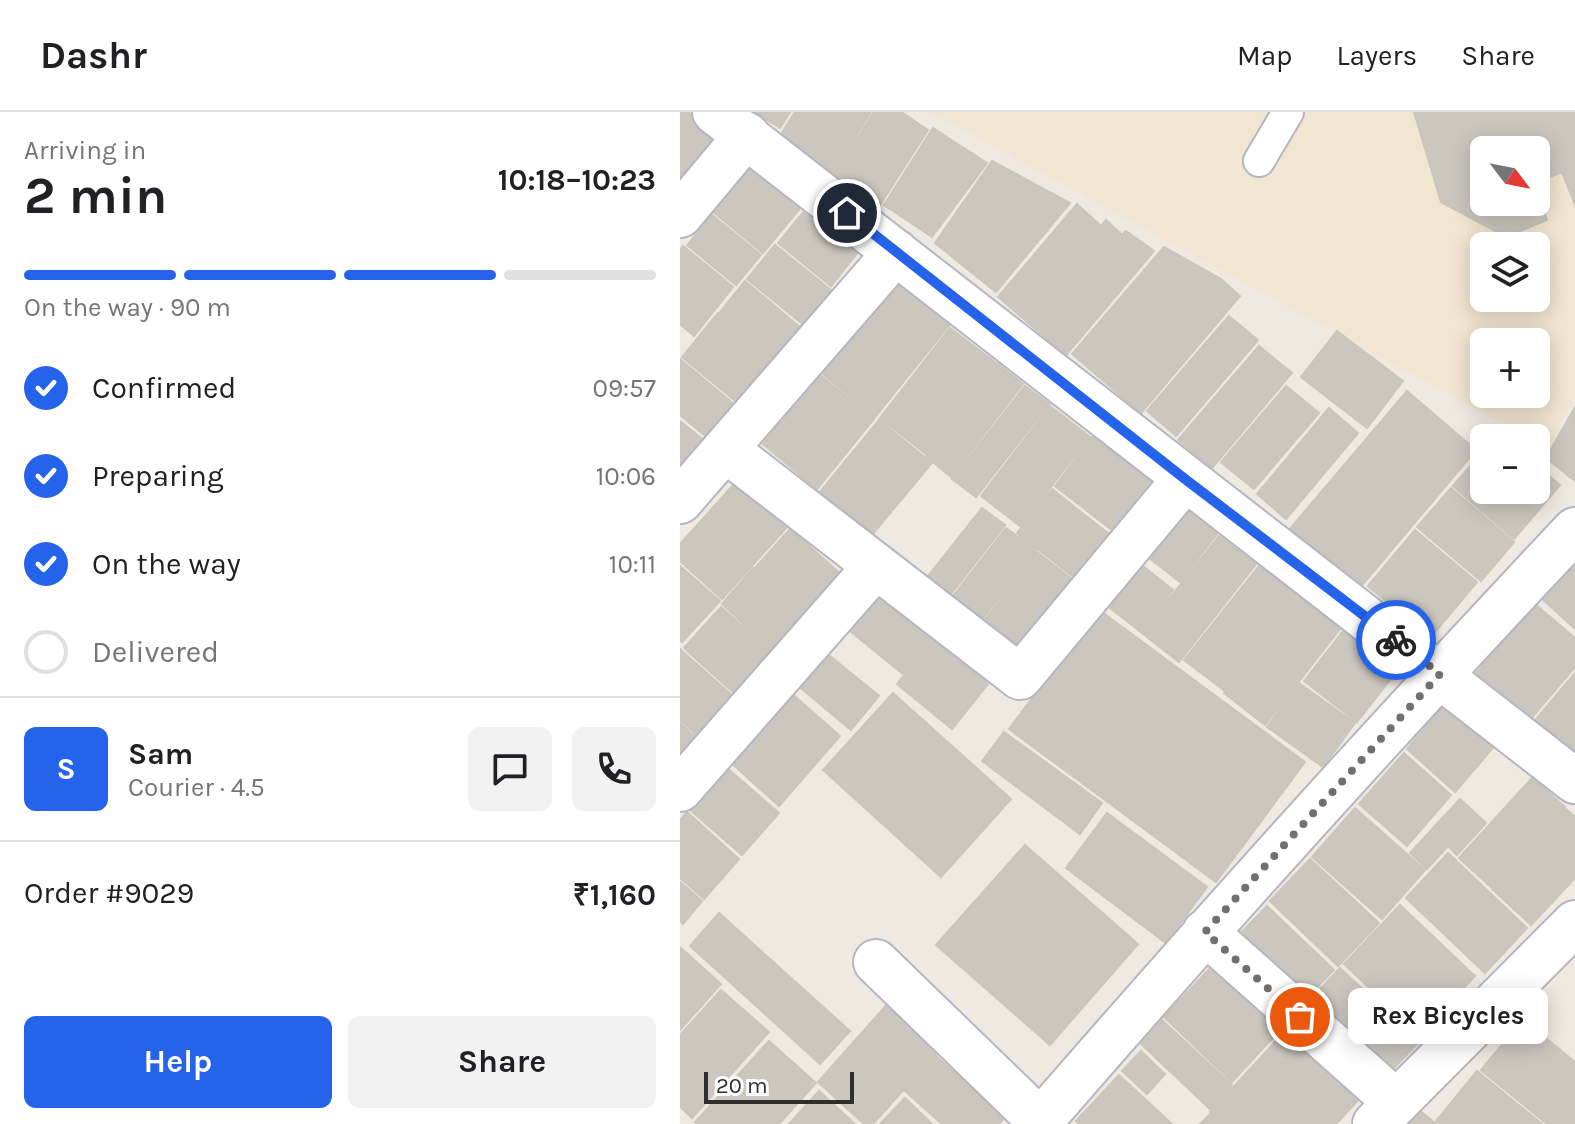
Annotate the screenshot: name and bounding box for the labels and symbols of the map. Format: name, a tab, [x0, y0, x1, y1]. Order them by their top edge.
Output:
north arrow	[1470, 136, 1550, 216]
pin	[813, 179, 881, 247]
courier	[1356, 600, 1436, 680]
pin	[1266, 983, 1334, 1051]
callout: Rex Bicycles	[1348, 989, 1548, 1045]
scale bar	[704, 1068, 854, 1104]

